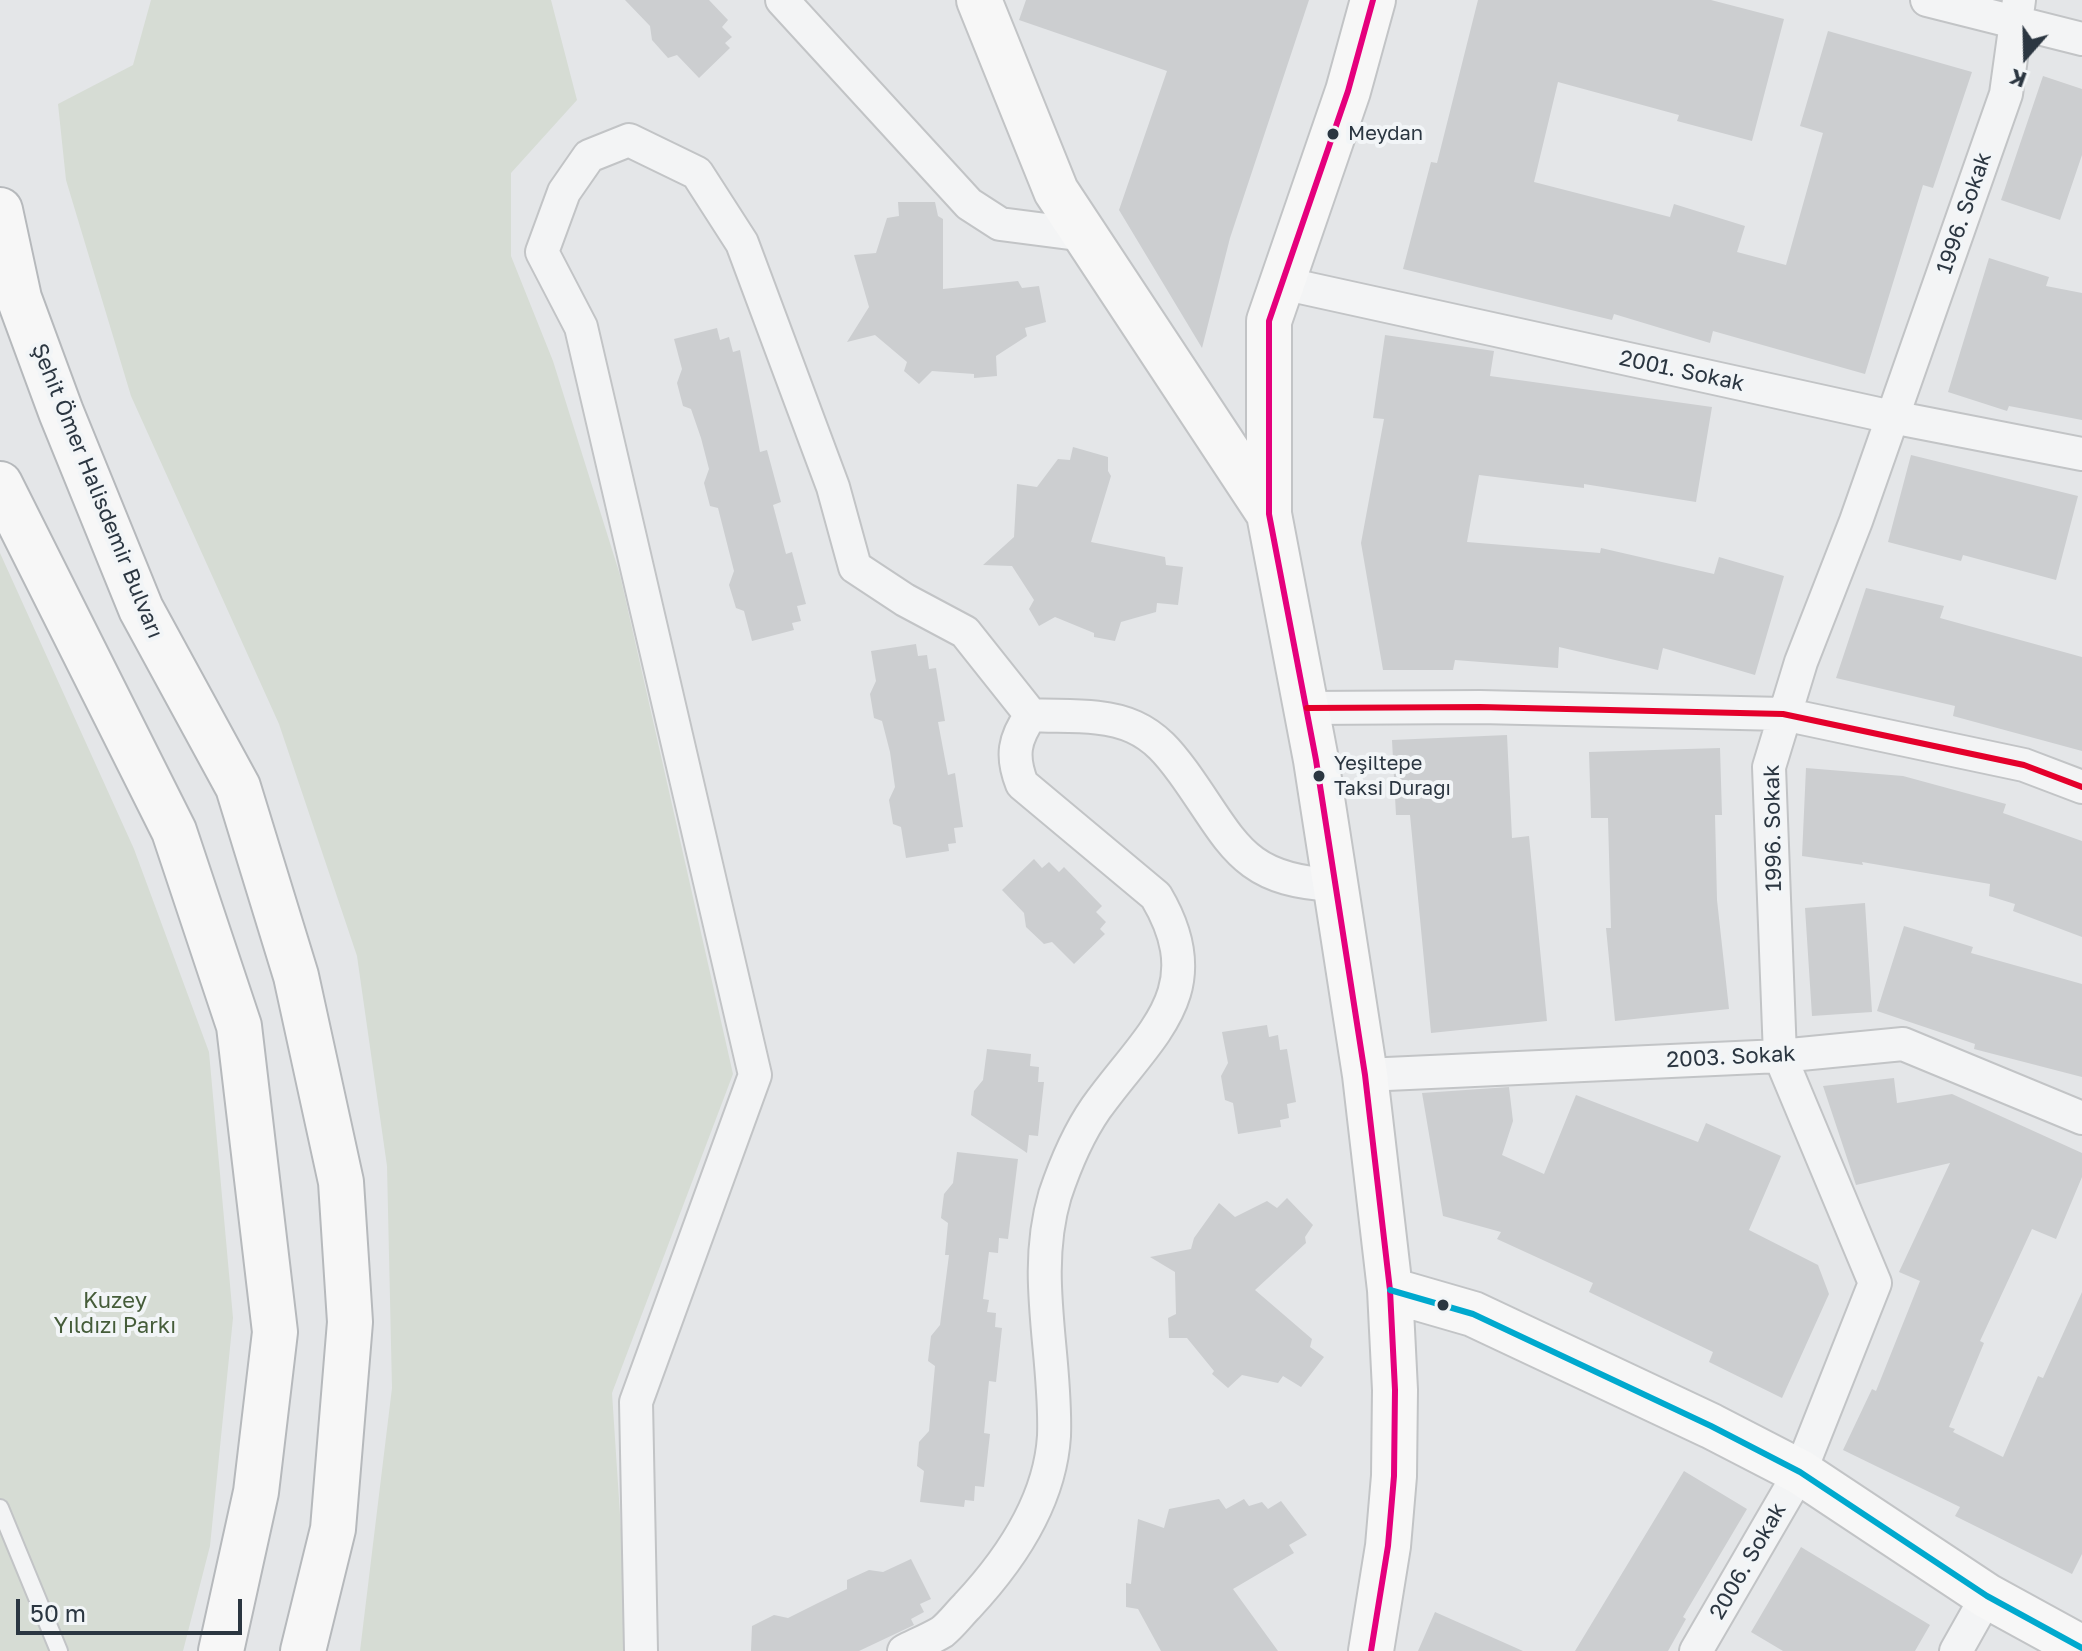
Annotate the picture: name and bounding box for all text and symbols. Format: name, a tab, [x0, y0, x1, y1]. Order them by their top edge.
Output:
north arrow	[1986, 16, 2066, 96]
text: K	[2006, 64, 2030, 94]
place label: Meydan	[1348, 122, 1423, 146]
marker: Meydan	[1325, 126, 1341, 142]
street label: 1996. Sokak	[1931, 149, 1997, 277]
street label: Şehit Ömer Halisdemir Bulvarı	[26, 340, 168, 642]
street label: 2001. Sokak	[1617, 345, 1747, 397]
place label: Yeşiltepe Taksi Durağı	[1334, 752, 1451, 799]
street label: 1996. Sokak	[1759, 764, 1787, 892]
marker: Yeşiltepe Taksi Durağı	[1311, 768, 1327, 784]
street label: 2003. Sokak	[1666, 1040, 1796, 1074]
park label: Kuzey Yıldızı Parkı	[54, 1288, 176, 1340]
unlabelled marker	[1435, 1297, 1451, 1313]
street label: 2006. Sokak	[1704, 1498, 1792, 1624]
scale bar	[20, 1583, 246, 1633]
text: 50 m	[30, 1598, 86, 1627]

